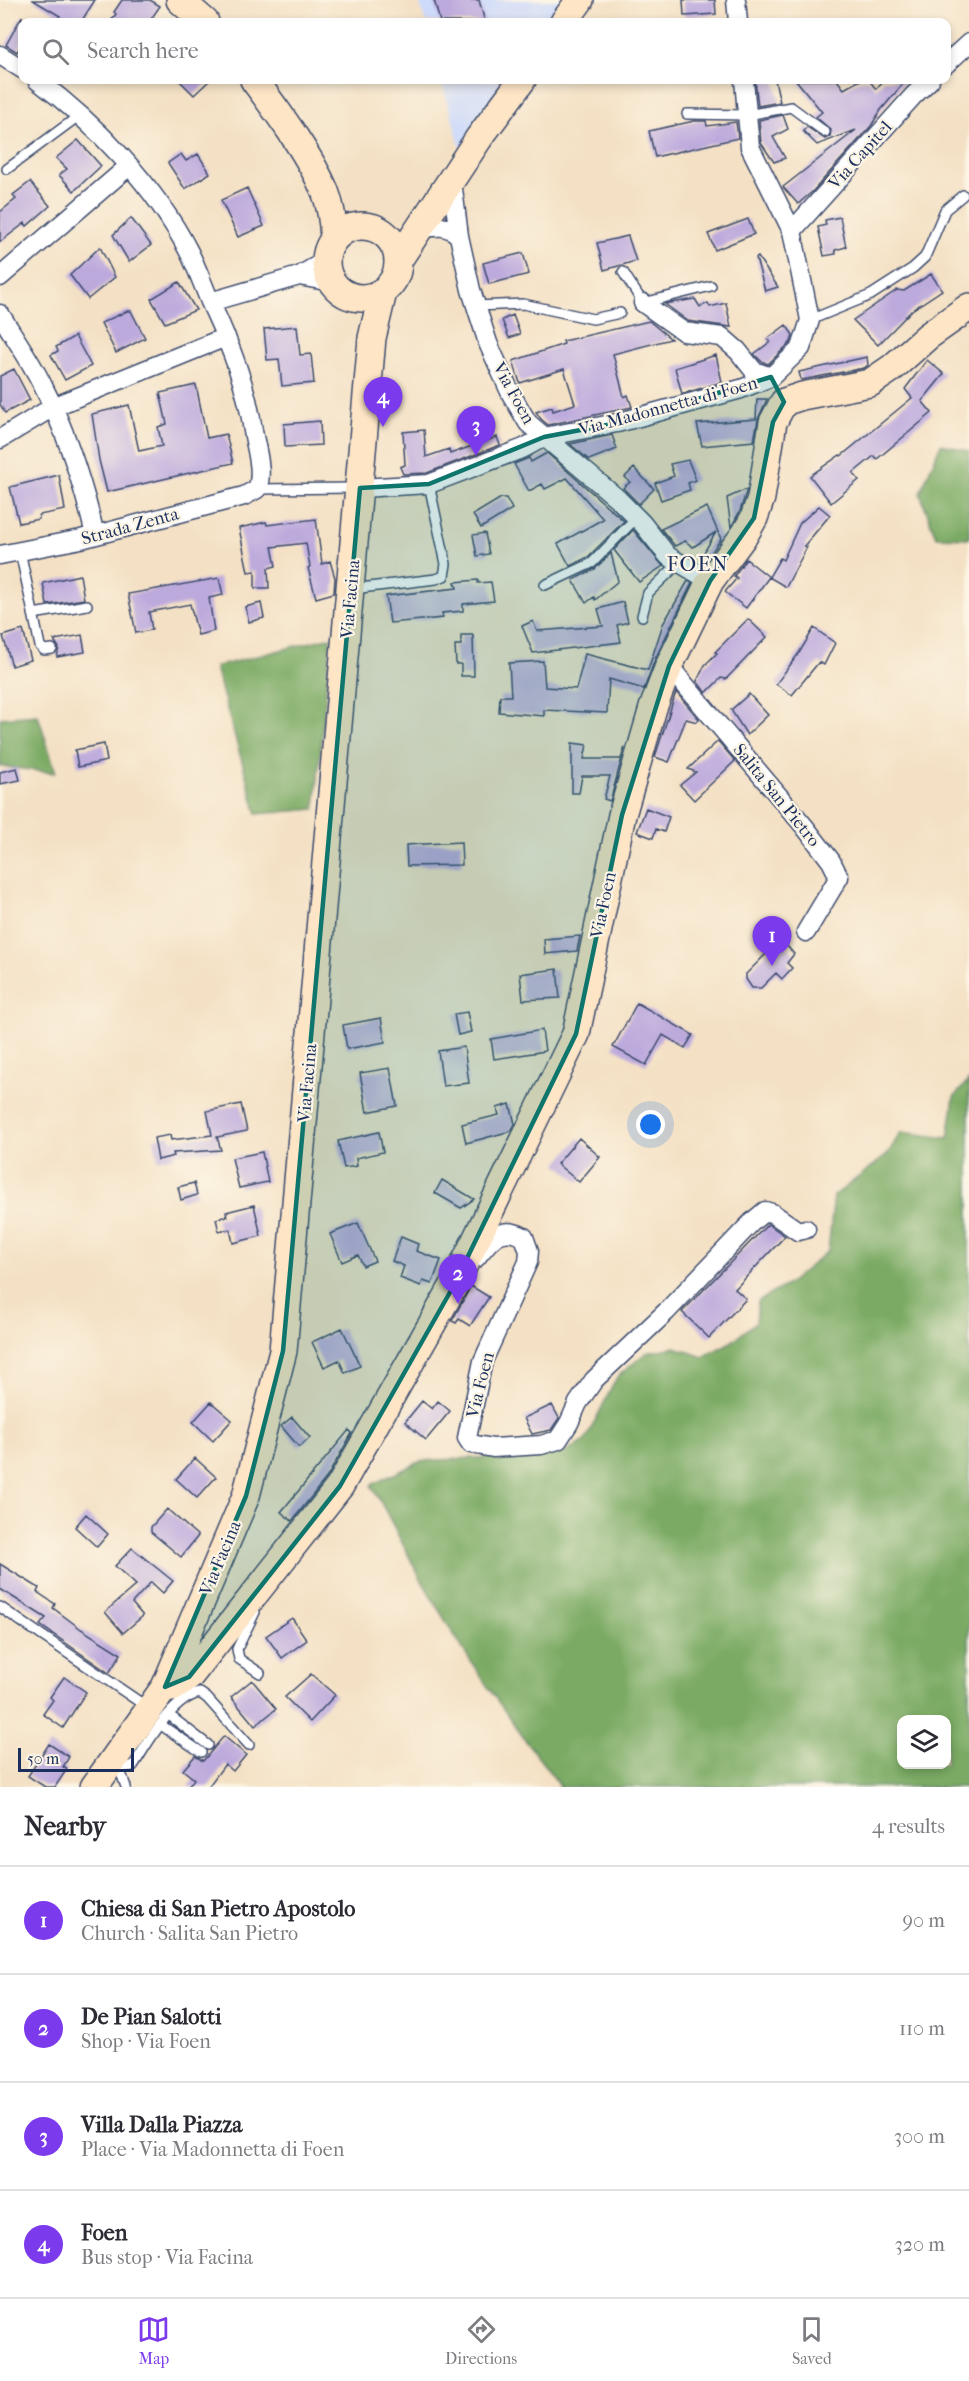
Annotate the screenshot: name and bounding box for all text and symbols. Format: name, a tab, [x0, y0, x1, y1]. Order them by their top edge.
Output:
search box	[18, 18, 951, 84]
icon: search	[39, 35, 72, 68]
text: Search here	[87, 38, 199, 64]
street label: Via Capitel	[824, 117, 897, 195]
street label: Via Foen	[488, 358, 539, 428]
street label: Via Madonnetta di Foen	[575, 372, 761, 441]
pin: 4	[364, 378, 403, 427]
pin: 3	[456, 406, 496, 456]
street label: Strada Zenta	[79, 503, 182, 550]
district label: FOEN	[667, 552, 729, 576]
street label: Via Facina	[337, 558, 364, 640]
street label: Salita San Pietro	[729, 740, 825, 851]
street label: Via Foen	[586, 870, 621, 941]
pin: 1	[752, 916, 792, 966]
street label: Via Facina	[294, 1042, 321, 1124]
your location	[636, 1110, 665, 1139]
pin: 2	[438, 1254, 478, 1304]
street label: Via Foen	[462, 1349, 499, 1421]
street label: Via Facina	[195, 1517, 246, 1600]
map controls	[897, 1715, 951, 1769]
button: layers	[897, 1715, 951, 1769]
scale bar	[18, 1745, 134, 1772]
text: 50 m	[27, 1749, 59, 1768]
text: Nearby	[24, 1811, 106, 1842]
text: 4 results	[872, 1815, 945, 1838]
text: Chiesa di San Pietro Apostolo	[81, 1896, 355, 1922]
text: 1	[40, 1909, 47, 1932]
text: 90 m	[903, 1909, 945, 1932]
text: Church · Salita San Pietro	[81, 1922, 298, 1945]
text: De Pian Salotti	[81, 2004, 222, 2030]
text: 2	[38, 2017, 49, 2040]
text: 110 m	[899, 2017, 945, 2040]
text: Shop · Via Foen	[81, 2030, 211, 2053]
text: Villa Dalla Piazza	[81, 2112, 242, 2138]
text: 3	[39, 2125, 48, 2148]
text: 300 m	[894, 2125, 945, 2148]
text: Place · Via Madonnetta di Foen	[81, 2138, 344, 2161]
text: Foen	[81, 2220, 128, 2246]
text: 4	[38, 2233, 49, 2256]
text: 320 m	[895, 2233, 945, 2256]
text: Bus stop · Via Facina	[81, 2246, 253, 2269]
tab: Map	[137, 2313, 170, 2368]
tab: Directions	[445, 2313, 517, 2368]
tab: Saved	[792, 2313, 832, 2368]

